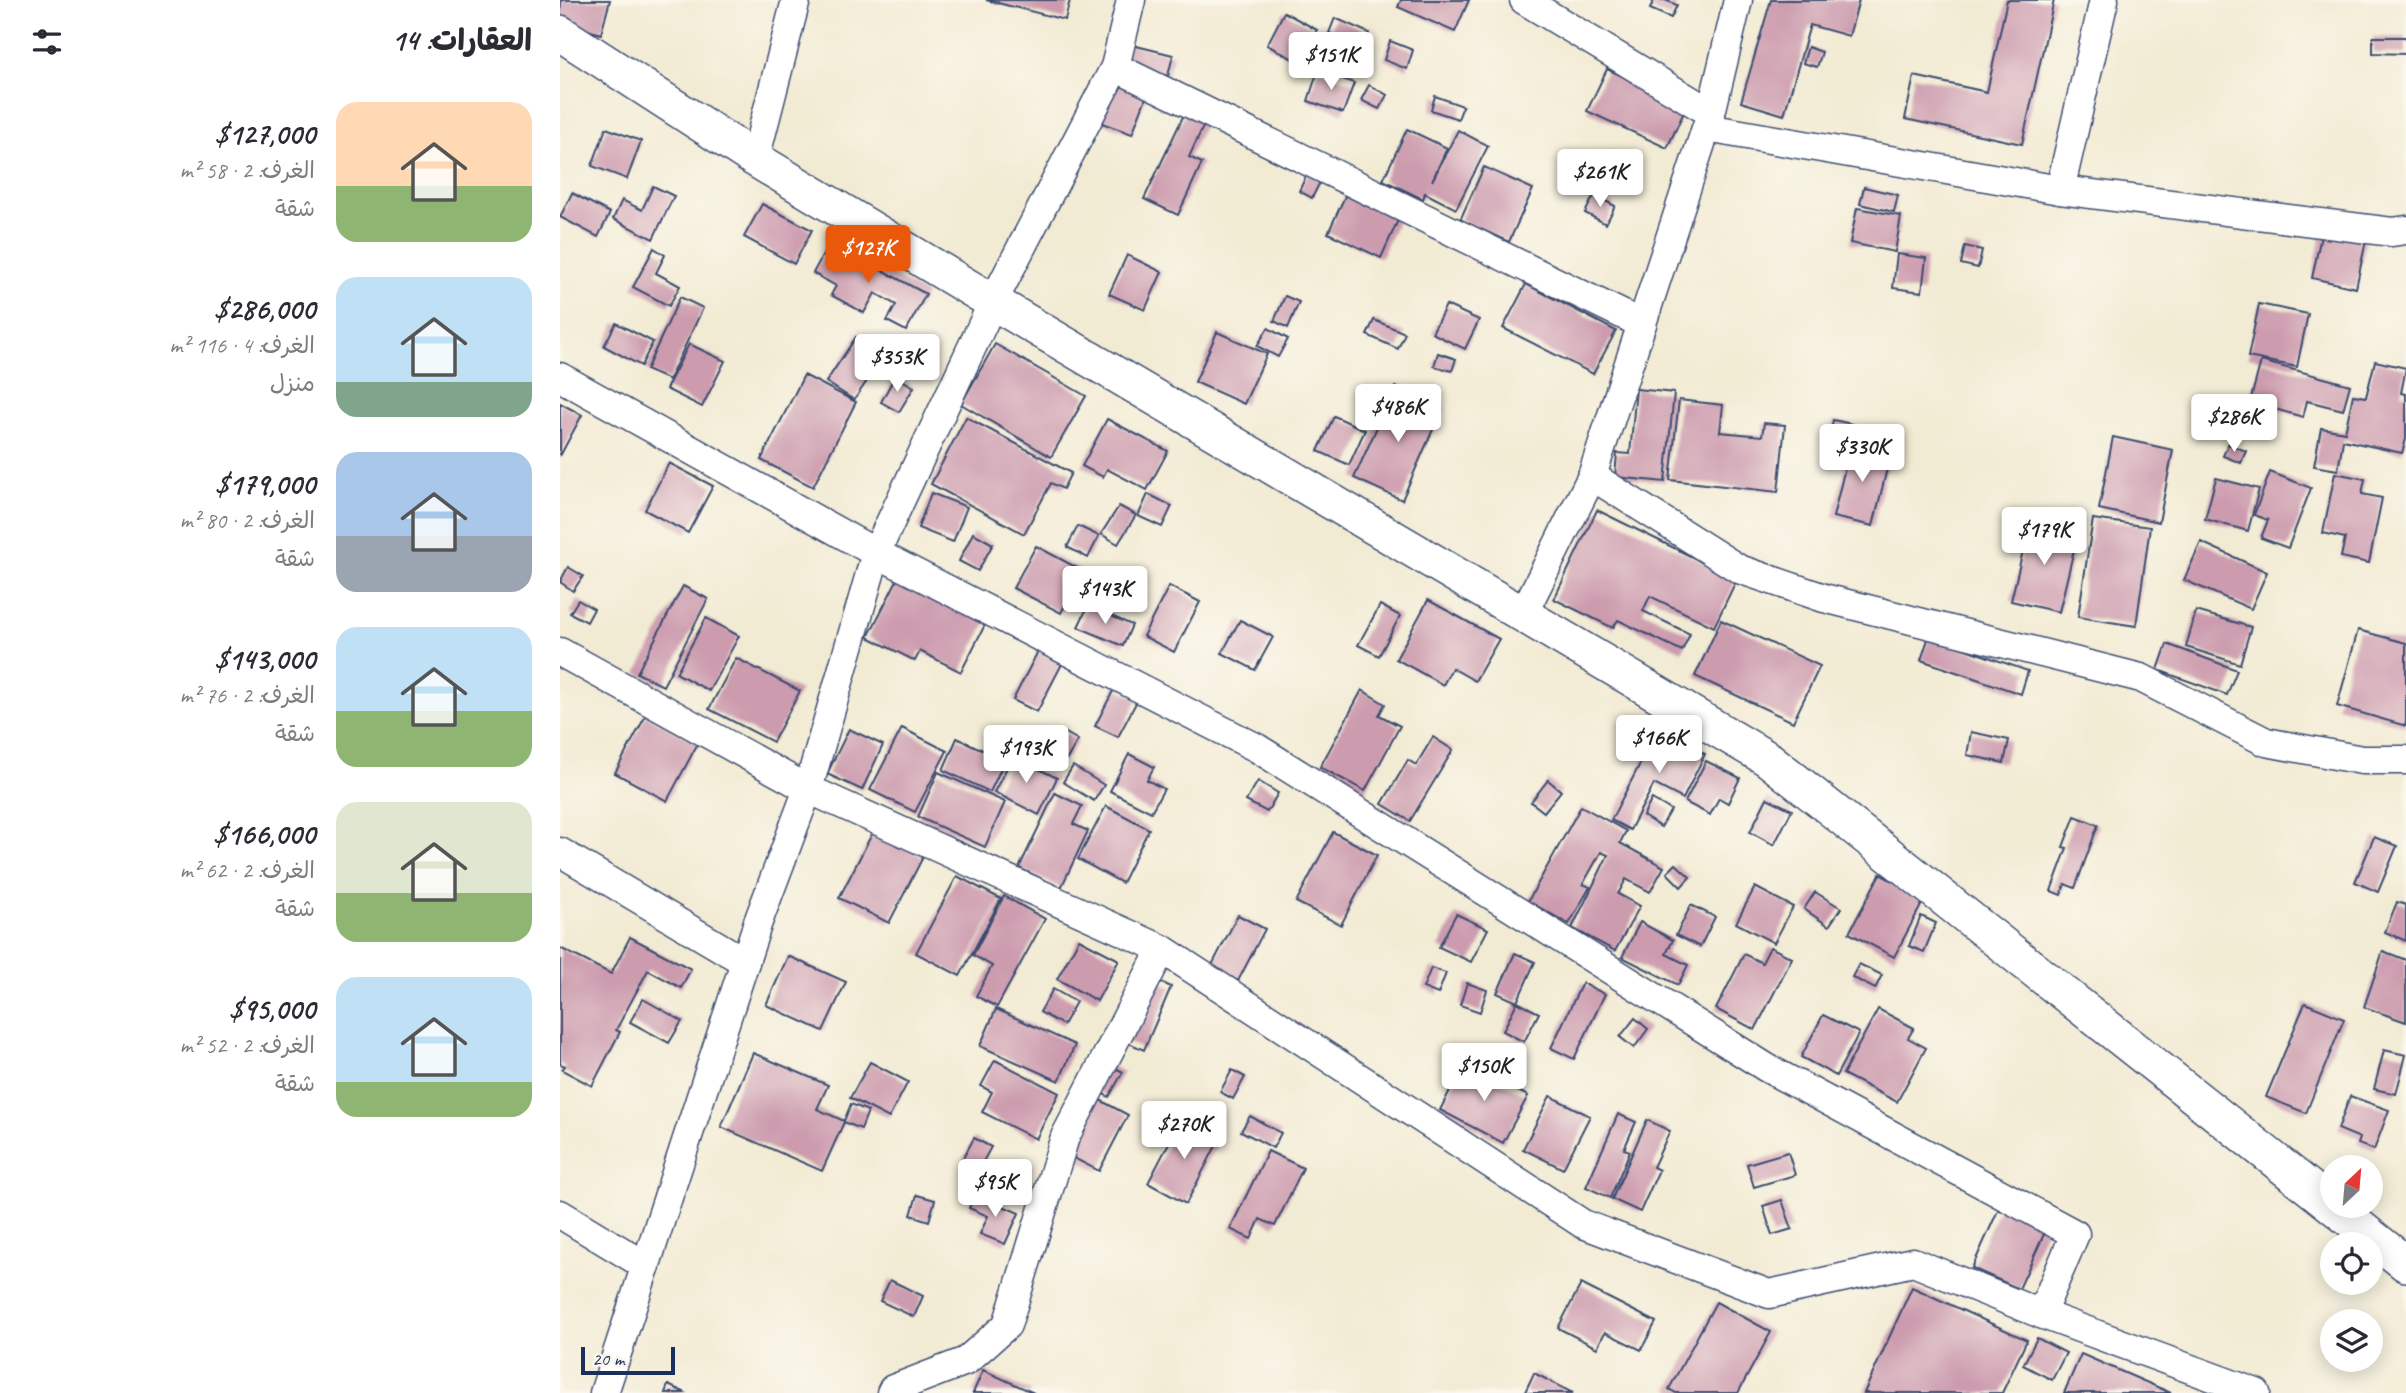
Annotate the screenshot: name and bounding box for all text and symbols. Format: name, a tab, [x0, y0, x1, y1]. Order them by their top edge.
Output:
text: العقارات: 14	[391, 21, 532, 59]
icon: filters	[28, 23, 66, 61]
pin: $151K	[1282, 32, 1380, 92]
text: $151K	[1305, 40, 1357, 69]
text: $127,000	[215, 115, 315, 153]
icon: home	[392, 130, 476, 214]
pin: $261K	[1551, 150, 1649, 209]
text: الغرف: 2 · 58 m²	[180, 156, 315, 185]
text: $261K	[1573, 157, 1627, 186]
text: شقة	[275, 194, 315, 223]
pin: $127K	[819, 226, 917, 285]
text: $127K	[842, 233, 895, 262]
text: $286,000	[214, 290, 315, 328]
icon: home	[392, 305, 476, 389]
text: الغرف: 4 · 116 m²	[169, 331, 315, 360]
pin: $353K	[848, 334, 946, 394]
text: $353K	[871, 342, 923, 371]
text: منزل	[270, 369, 315, 398]
pin: $486K	[1349, 384, 1447, 444]
text: $486K	[1371, 392, 1425, 421]
pin: $286K	[2185, 394, 2283, 454]
text: $286K	[2207, 402, 2261, 431]
pin: $330K	[1813, 424, 1911, 484]
text: $330K	[1835, 432, 1889, 461]
text: $179,000	[215, 465, 315, 503]
icon: home	[392, 480, 476, 564]
text: الغرف: 2 · 80 m²	[180, 506, 315, 535]
pin: $179K	[1995, 508, 2093, 567]
text: $179K	[2018, 515, 2070, 544]
text: شقة	[275, 544, 315, 573]
pin: $143K	[1056, 566, 1154, 626]
text: $143K	[1078, 574, 1132, 603]
text: $143,000	[215, 640, 315, 678]
icon: home	[392, 655, 476, 739]
text: الغرف: 2 · 76 m²	[180, 681, 315, 710]
pin: $166K	[1610, 716, 1708, 775]
text: شقة	[275, 719, 315, 748]
text: $166K	[1632, 723, 1686, 752]
pin: $193K	[977, 726, 1075, 785]
text: $193K	[1000, 733, 1052, 762]
text: $166,000	[213, 815, 315, 853]
icon: home	[392, 830, 476, 914]
text: الغرف: 2 · 62 m²	[180, 856, 315, 885]
text: شقة	[275, 894, 315, 923]
text: $95,000	[229, 990, 315, 1028]
icon: home	[392, 1005, 476, 1089]
text: الغرف: 2 · 52 m²	[180, 1031, 315, 1060]
pin: $150K	[1435, 1044, 1533, 1103]
text: $150K	[1458, 1051, 1510, 1080]
text: شقة	[275, 1069, 315, 1098]
pin: $270K	[1135, 1102, 1233, 1161]
text: $270K	[1158, 1109, 1211, 1138]
north arrow	[2320, 1155, 2384, 1218]
map controls	[2320, 1155, 2383, 1372]
pin: $95K	[954, 1160, 1036, 1219]
text: $95K	[974, 1167, 1016, 1196]
button: locate	[2320, 1232, 2383, 1295]
button: layers	[2320, 1309, 2383, 1372]
scale bar	[581, 1344, 676, 1376]
text: 20 m	[592, 1347, 624, 1371]

